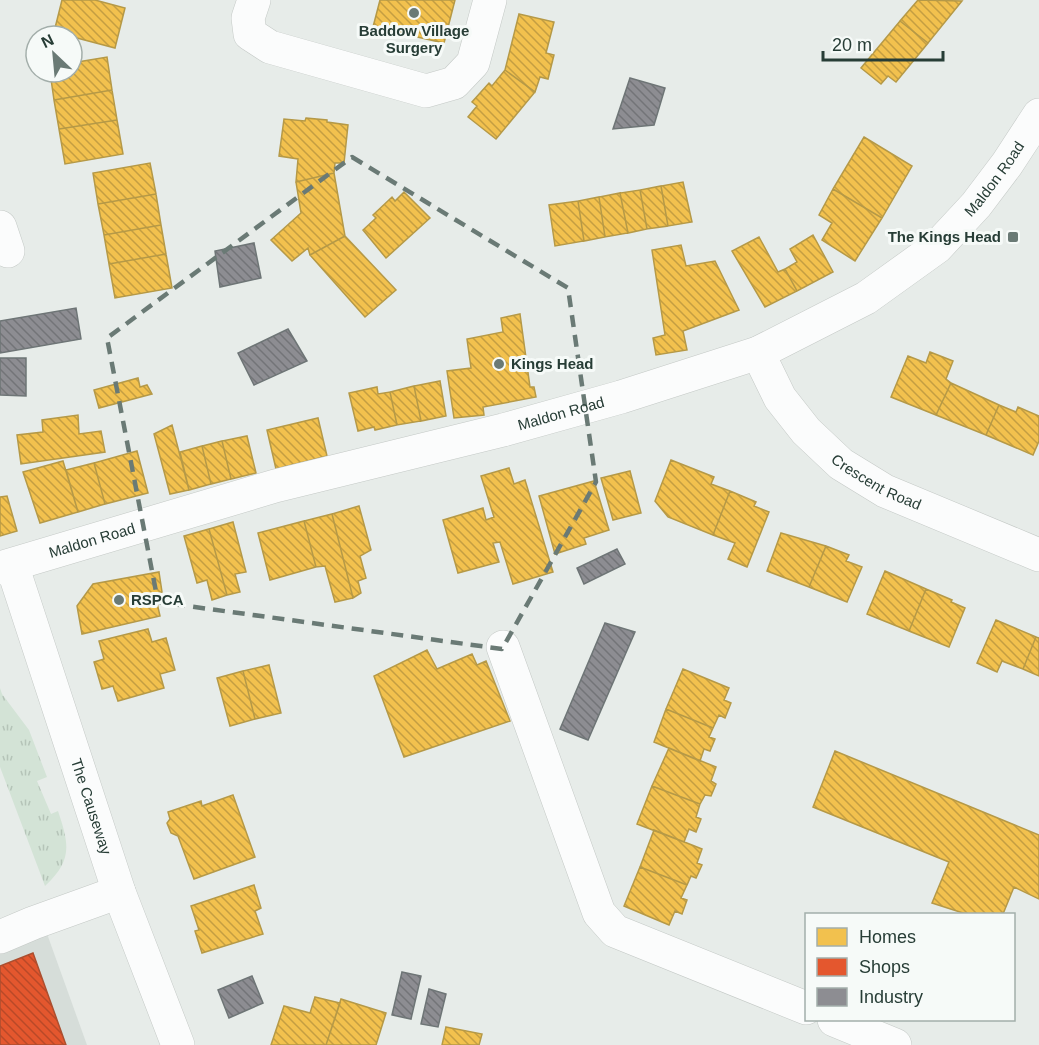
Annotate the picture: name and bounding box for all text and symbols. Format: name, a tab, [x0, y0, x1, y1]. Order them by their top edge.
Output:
marker: Baddow Village Surgery	[407, 6, 421, 20]
place label: Baddow Village Surgery	[359, 22, 469, 56]
north arrow	[24, 24, 84, 84]
scale bar	[823, 24, 943, 62]
text: N	[39, 31, 57, 51]
text: 20 m	[832, 35, 872, 55]
street label: Maldon Road	[961, 138, 1027, 220]
place label: The Kings Head	[888, 228, 1001, 245]
marker: The Kings Head	[1006, 230, 1020, 244]
place label: Kings Head	[511, 355, 594, 372]
marker: Kings Head	[492, 357, 506, 371]
street label: Maldon Road	[516, 393, 606, 433]
street label: Crescent Road	[828, 450, 924, 513]
street label: Maldon Road	[47, 519, 137, 561]
place label: RSPCA	[131, 591, 184, 608]
marker: RSPCA	[112, 593, 126, 607]
street label: The Causeway	[68, 756, 115, 857]
legend	[805, 913, 1015, 1021]
text: Homes	[859, 927, 916, 947]
text: Shops	[859, 957, 910, 977]
text: Industry	[859, 987, 923, 1007]

